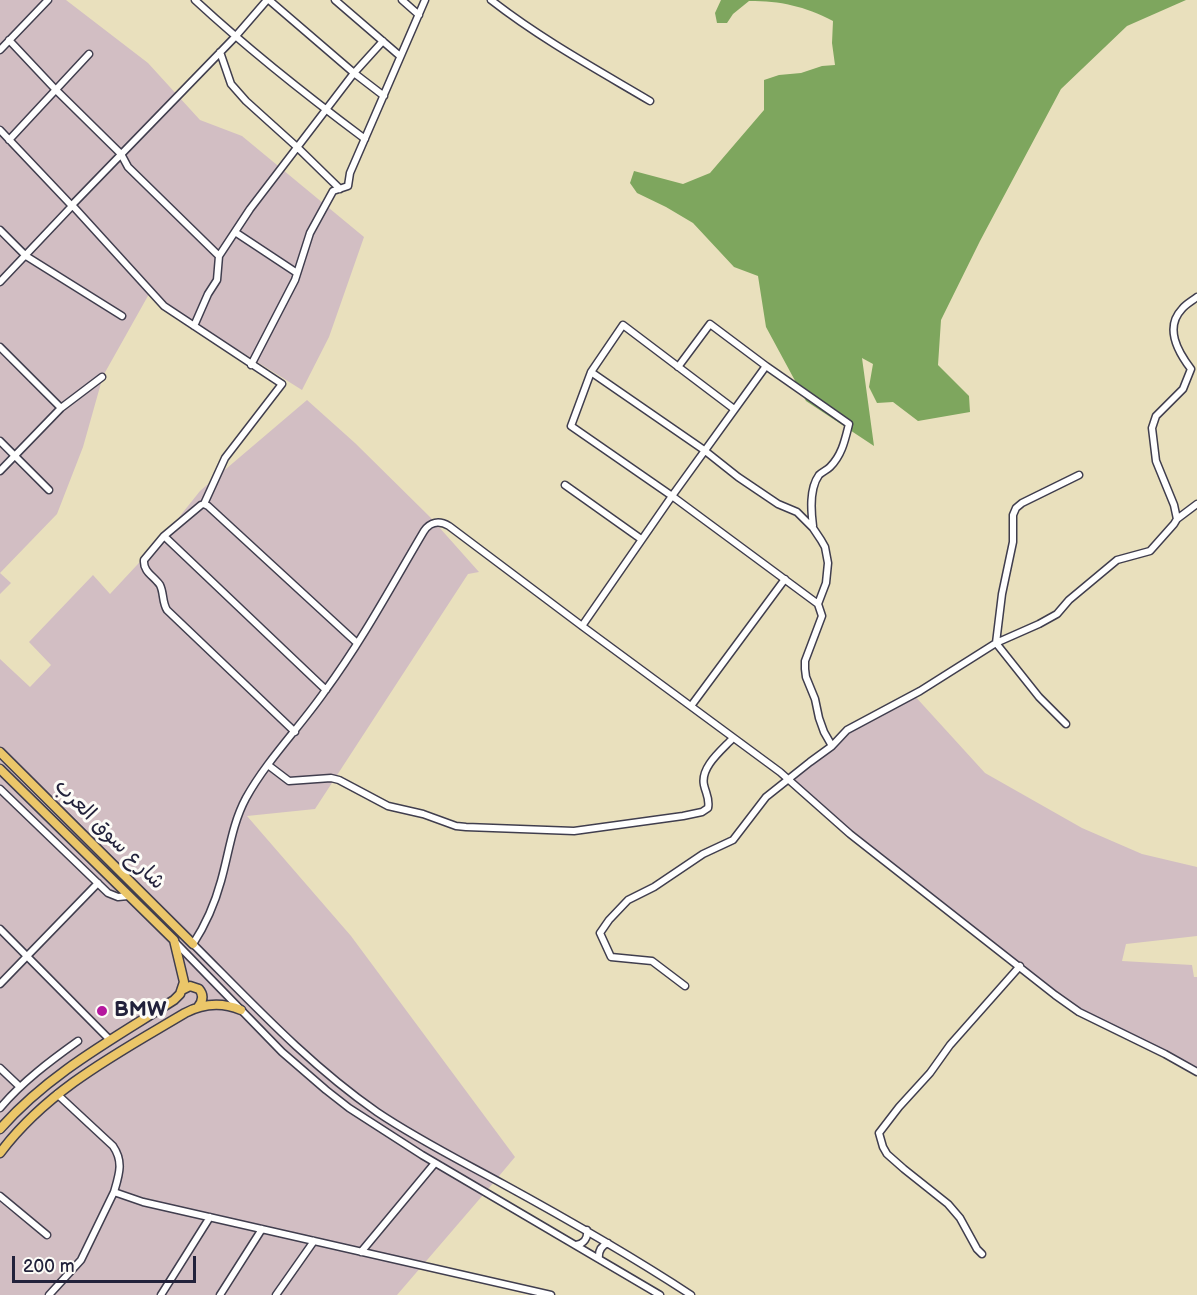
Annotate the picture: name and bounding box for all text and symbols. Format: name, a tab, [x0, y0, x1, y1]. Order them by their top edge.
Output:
street label: شارع سوق العرب	[48, 774, 170, 896]
place label: BMW	[114, 998, 166, 1024]
marker: BMW	[95, 1004, 109, 1018]
scale bar	[15, 1244, 200, 1282]
text: 200 m	[23, 1256, 75, 1277]

